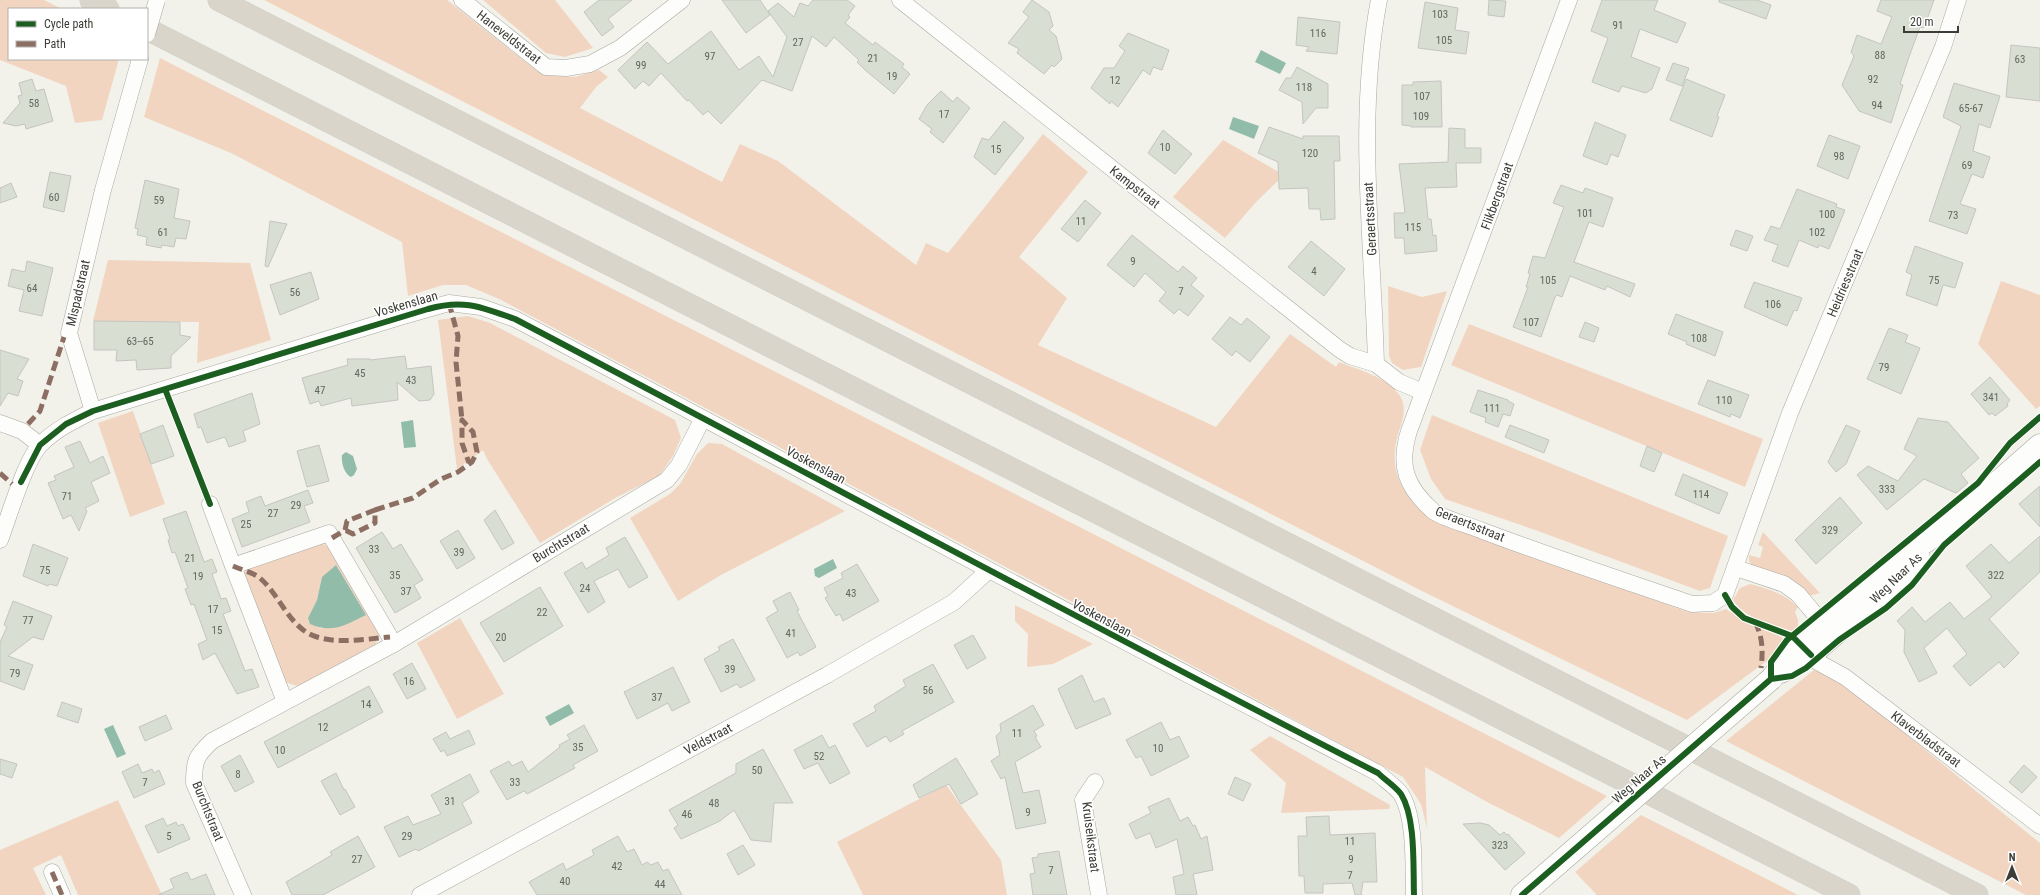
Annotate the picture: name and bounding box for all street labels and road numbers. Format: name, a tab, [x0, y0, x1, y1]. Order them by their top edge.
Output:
street label: Haneveldstraat	[474, 7, 544, 67]
street label: Flikbergstraat	[1478, 160, 1516, 232]
street label: Kampstraat	[1107, 163, 1163, 211]
street label: Geraertsstraat	[1361, 182, 1379, 256]
street label: Heidriesstraat	[1824, 247, 1866, 319]
street label: Mispadstraat	[63, 258, 93, 328]
street label: Voskenslaan	[373, 288, 439, 320]
street label: Voskenslaan	[784, 443, 848, 487]
street label: Geraertsstraat	[1433, 503, 1507, 545]
street label: Burchtstraat	[530, 520, 592, 566]
street label: Weg Naar As	[1867, 550, 1925, 606]
street label: Voskenslaan	[1070, 596, 1134, 640]
street label: Klaverbladstraat	[1888, 708, 1964, 770]
street label: Veldstraat	[681, 720, 735, 758]
street label: Weg Naar As	[1609, 752, 1669, 806]
street label: Burchtstraat	[189, 779, 227, 843]
street label: Kruiseikstraat	[1079, 801, 1103, 873]

